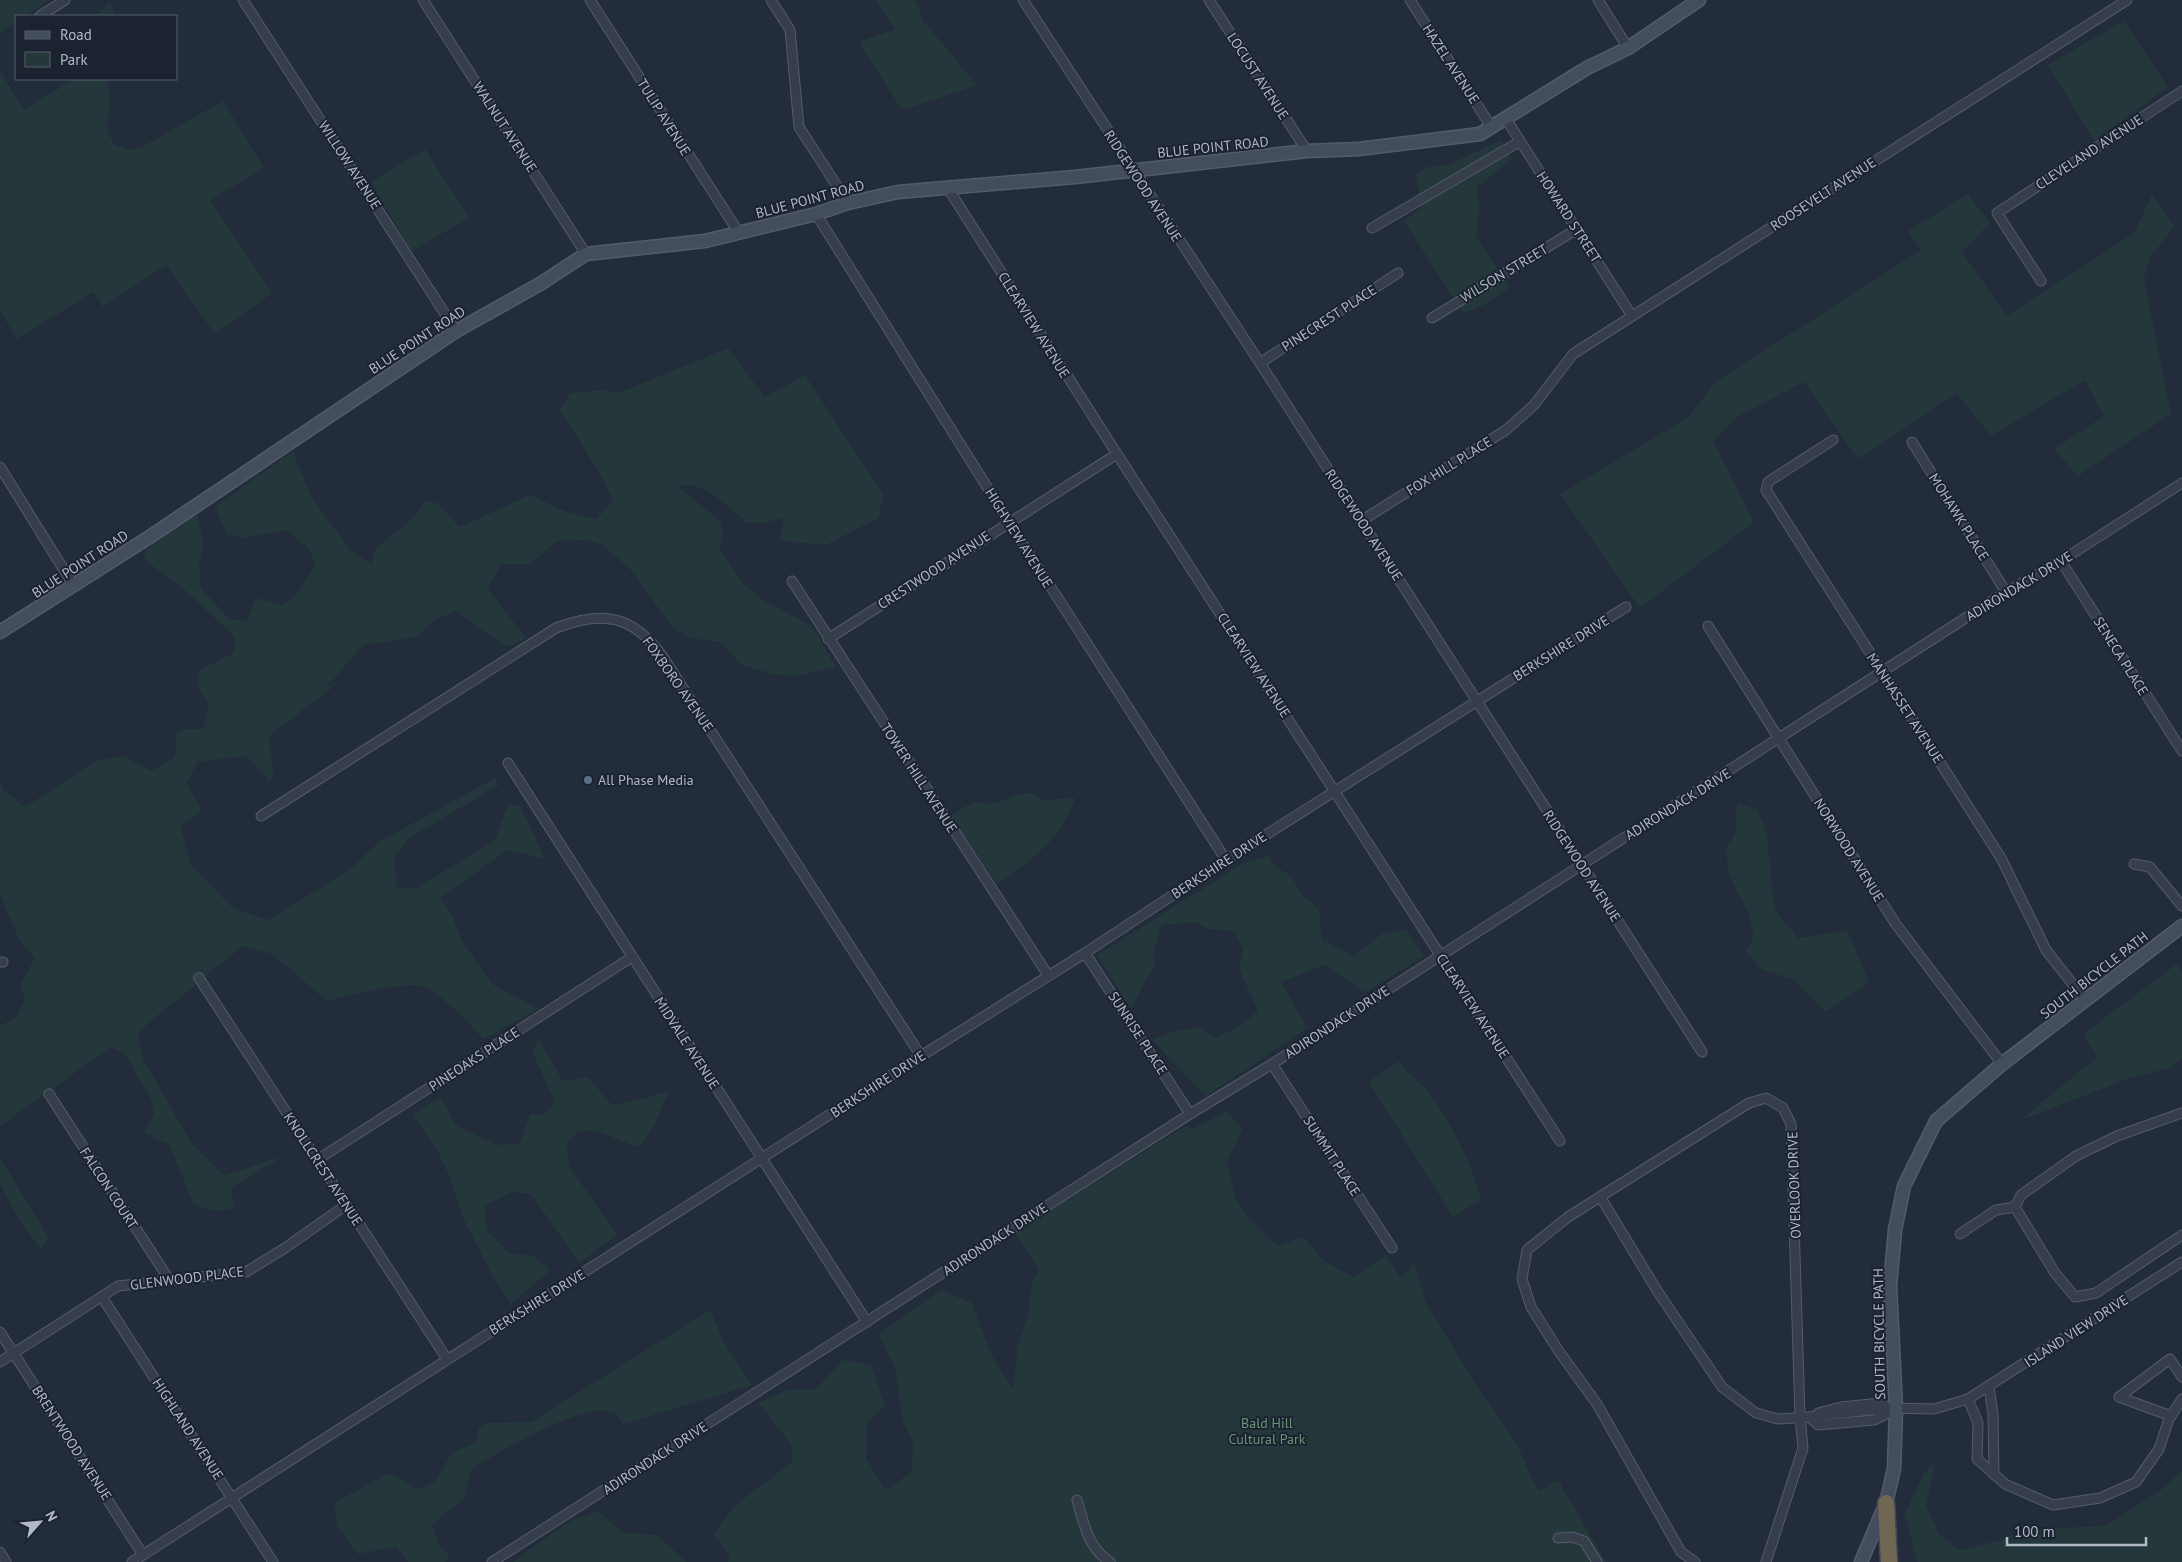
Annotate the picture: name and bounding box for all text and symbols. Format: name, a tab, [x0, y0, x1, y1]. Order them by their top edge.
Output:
legend	[15, 15, 178, 80]
street label: HAZEL AVENUE	[1419, 21, 1483, 107]
text: Road	[60, 25, 92, 44]
street label: LOCUST AVENUE	[1223, 29, 1293, 123]
text: Park	[60, 50, 88, 69]
street label: TULIP AVENUE	[633, 75, 695, 159]
street label: WALNUT AVENUE	[469, 78, 541, 176]
street label: CLEVELAND AVENUE	[2032, 111, 2146, 193]
street label: WILLOW AVENUE	[315, 117, 385, 213]
street label: RIDGEWOOD AVENUE	[1100, 127, 1186, 245]
street label: BLUE POINT ROAD	[1157, 132, 1269, 162]
street label: ROOSEVELT AVENUE	[1767, 153, 1879, 235]
street label: HOWARD STREET	[1533, 168, 1605, 266]
street label: BLUE POINT ROAD	[754, 176, 866, 222]
street label: WILSON STREET	[1457, 240, 1551, 306]
street label: CLEARVIEW AVENUE	[994, 269, 1074, 381]
street label: PINECREST PLACE	[1278, 281, 1380, 355]
street label: BLUE POINT ROAD	[365, 302, 469, 378]
street label: FOX HILL PLACE	[1403, 432, 1495, 500]
street label: RIDGEWOOD AVENUE	[1321, 466, 1407, 584]
street label: MOHAWK PLACE	[1925, 470, 1993, 564]
street label: HIGHVIEW AVENUE	[981, 485, 1057, 591]
street label: BLUE POINT ROAD	[28, 526, 132, 602]
street label: CRESTWOOD AVENUE	[874, 527, 994, 613]
street label: ADIRONDACK DRIVE	[1962, 547, 2076, 625]
street label: CLEARVIEW AVENUE	[1213, 609, 1295, 721]
street label: BERKSHIRE DRIVE	[1510, 611, 1612, 685]
street label: SENECA PLACE	[2090, 613, 2152, 699]
street label: FOXBORO AVENUE	[638, 633, 718, 735]
street label: MANHASSET AVENUE	[1863, 649, 1947, 767]
street label: TOWER HILL AVENUE	[877, 720, 961, 836]
street label: ADIRONDACK DRIVE	[1622, 764, 1734, 844]
place label: All Phase Media	[598, 771, 694, 789]
marker: All Phase Media	[582, 774, 594, 786]
street label: NORWOOD AVENUE	[1810, 795, 1888, 905]
street label: RIDGEWOOD AVENUE	[1539, 807, 1625, 925]
street label: BERKSHIRE DRIVE	[1168, 827, 1270, 903]
street label: SOUTH BICYCLE PATH	[2036, 927, 2152, 1023]
street label: CLEARVIEW AVENUE	[1432, 950, 1514, 1062]
street label: ADIRONDACK DRIVE	[1281, 981, 1393, 1063]
street label: SUNRISE PLACE	[1104, 988, 1172, 1078]
street label: MIDVALE AVENUE	[650, 993, 724, 1093]
street label: PINEOAKS PLACE	[425, 1023, 523, 1095]
street label: BERKSHIRE DRIVE	[827, 1046, 929, 1122]
street label: KNOLLCREST AVENUE	[280, 1109, 366, 1229]
street label: SUMMIT PLACE	[1299, 1112, 1365, 1200]
street label: OVERLOOK DRIVE	[1783, 1131, 1805, 1239]
street label: FALCON COURT	[76, 1144, 142, 1232]
street label: ADIRONDACK DRIVE	[939, 1198, 1051, 1280]
street label: GLENWOOD PLACE	[129, 1262, 245, 1294]
street label: BERKSHIRE DRIVE	[486, 1265, 588, 1339]
street label: SOUTH BICYCLE PATH	[1869, 1268, 1889, 1400]
street label: ISLAND VIEW DRIVE	[2021, 1291, 2131, 1371]
street label: HIGHLAND AVENUE	[148, 1375, 228, 1483]
street label: BRENTWOOD AVENUE	[28, 1382, 116, 1504]
park label: Bald Hill Cultural Park	[1229, 1414, 1306, 1448]
street label: ADIRONDACK DRIVE	[599, 1417, 711, 1499]
north arrow	[15, 1497, 65, 1547]
text: N	[41, 1508, 62, 1524]
scale bar	[2007, 1514, 2146, 1546]
text: 100 m	[2014, 1522, 2055, 1541]

